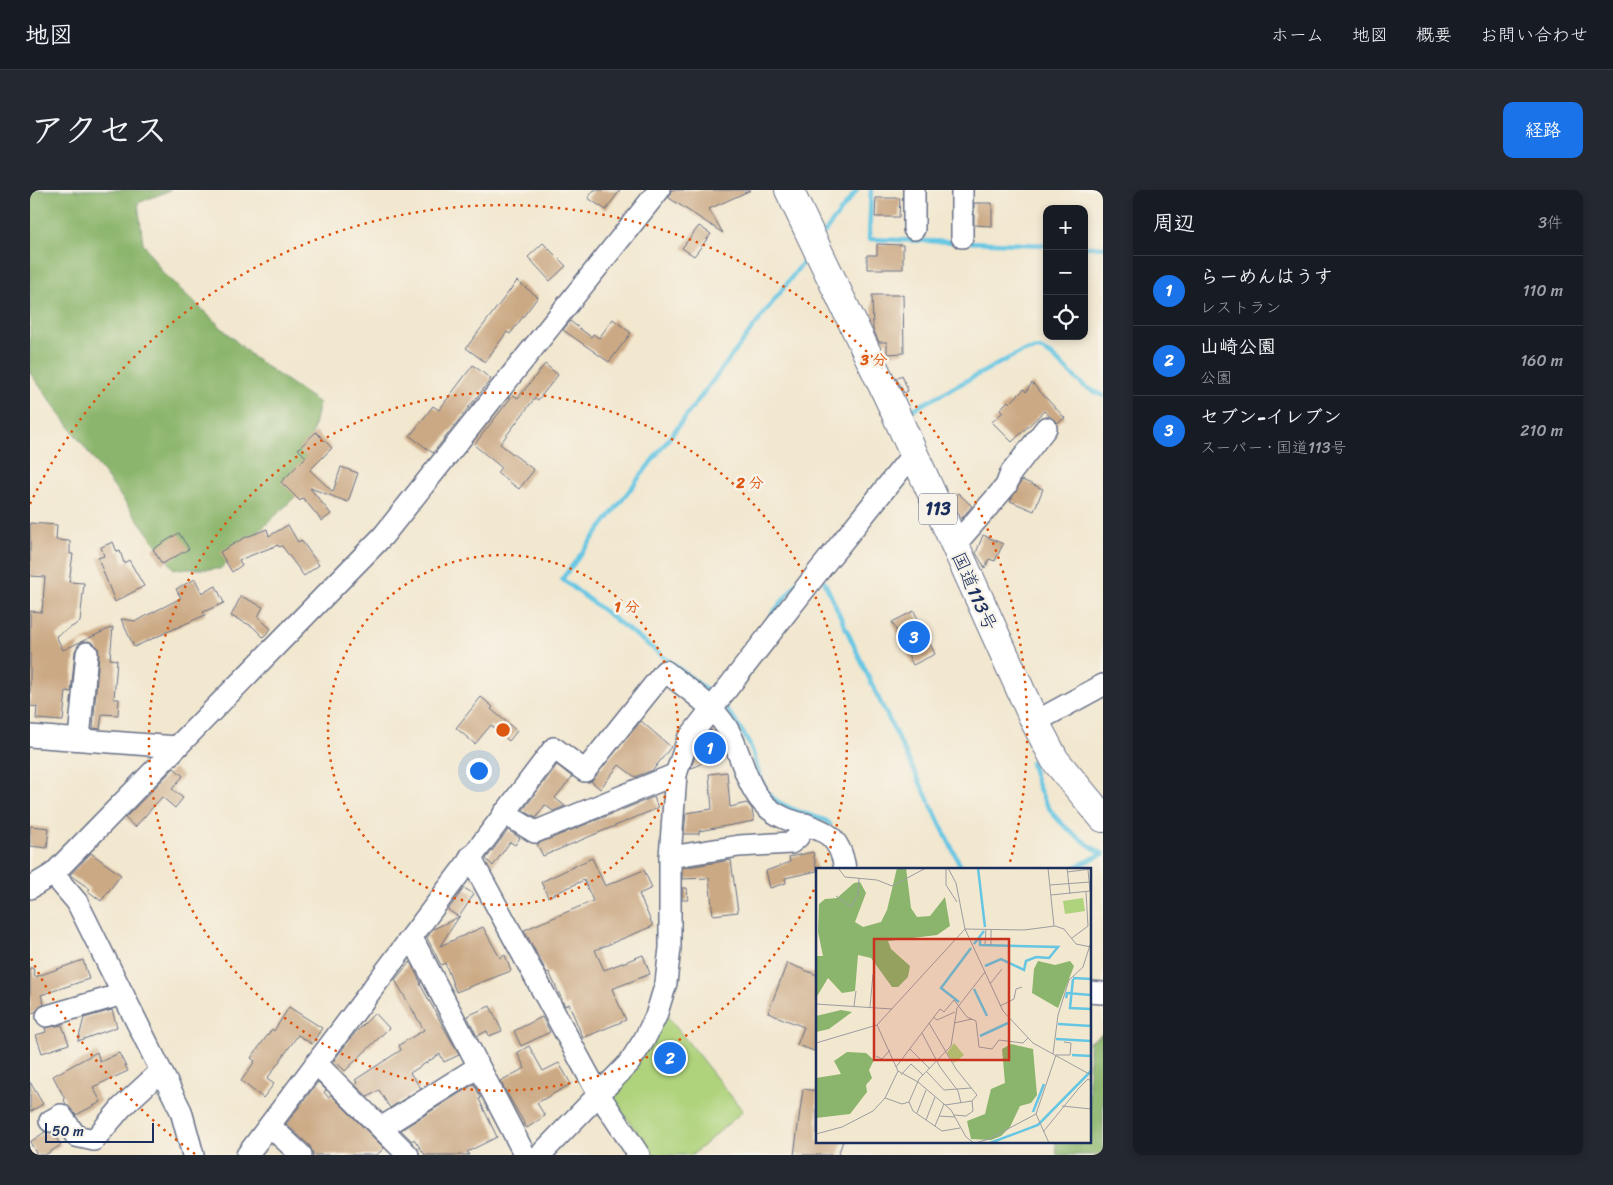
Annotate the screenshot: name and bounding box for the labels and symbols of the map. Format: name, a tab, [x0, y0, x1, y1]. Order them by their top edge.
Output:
text: 3 分	[859, 347, 888, 373]
text: 2 分	[735, 470, 764, 496]
road number: 113	[919, 494, 957, 524]
street label: 国道113号	[942, 546, 1007, 636]
text: 1 分	[614, 594, 640, 620]
pin: 3	[898, 618, 930, 656]
centre of rings	[494, 721, 512, 739]
pin: 1	[694, 729, 726, 767]
your location	[466, 758, 492, 784]
inset map	[816, 868, 1090, 1142]
pin: 2	[654, 1039, 686, 1077]
scale bar	[45, 1120, 154, 1143]

